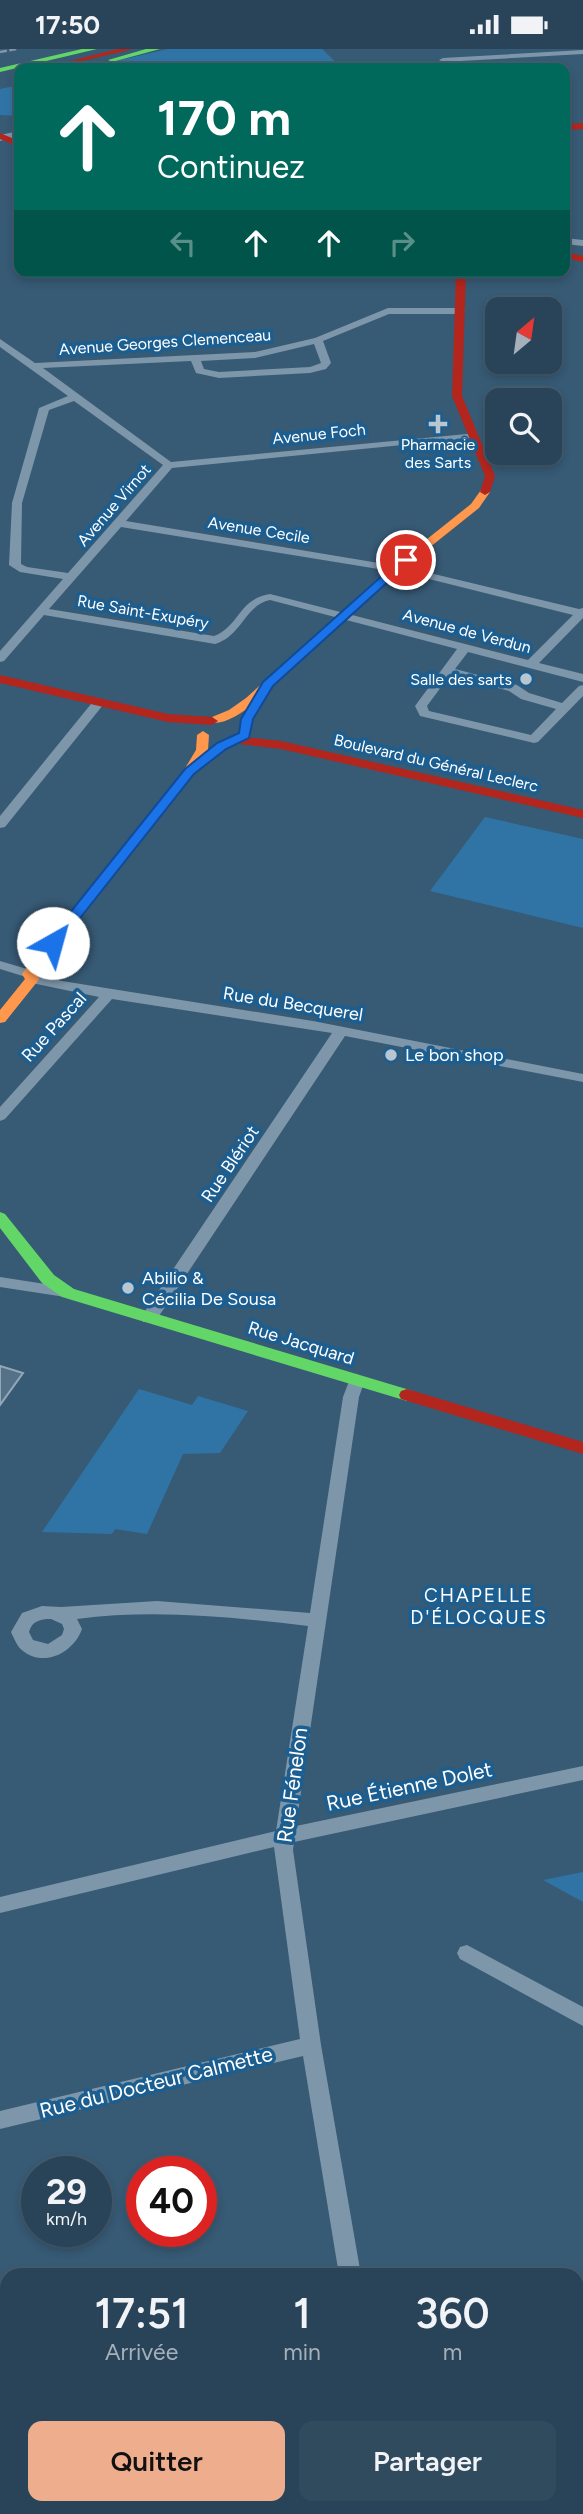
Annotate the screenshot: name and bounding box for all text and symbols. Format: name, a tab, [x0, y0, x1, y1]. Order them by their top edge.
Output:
text: 17:50	[35, 9, 100, 41]
text: 170 m	[157, 88, 291, 147]
icon: ahead	[42, 91, 133, 182]
text: Continuez	[157, 148, 305, 186]
icon: left	[164, 224, 202, 262]
icon: ahead	[237, 224, 275, 262]
icon: ahead	[310, 224, 348, 262]
icon: right	[383, 224, 421, 262]
north arrow	[485, 297, 562, 375]
map controls	[485, 297, 562, 465]
street label: Avenue Georges Clemenceau	[58, 325, 272, 359]
button: search	[485, 388, 562, 465]
marker: Pharmacie des Sarts	[430, 416, 446, 432]
street label: Avenue Foch	[271, 420, 367, 448]
place label: Pharmacie des Sarts	[401, 435, 476, 472]
street label: Avenue Virnot	[73, 460, 155, 550]
street label: Avenue Cecile	[207, 513, 312, 547]
pin	[376, 530, 436, 590]
icon: arrive	[387, 541, 425, 579]
street label: Rue Saint-Exupéry	[76, 591, 211, 633]
street label: Avenue de Verdun	[401, 605, 533, 657]
place label: Salle des sarts	[410, 670, 512, 689]
marker: Salle des sarts	[518, 671, 534, 687]
street label: Boulevard du Général Leclerc	[332, 730, 540, 796]
position arrow	[16, 906, 90, 980]
street label: Rue du Becquerel	[221, 982, 365, 1026]
street label: Rue Pascal	[17, 988, 91, 1066]
place label: Le bon shop	[405, 1044, 504, 1066]
marker: Le bon shop	[383, 1047, 399, 1063]
street label: Rue Blériot	[196, 1121, 264, 1207]
place label: Abilio & Cécilia De Sousa	[142, 1267, 276, 1310]
marker: Abilio & Cécilia De Sousa	[120, 1280, 136, 1296]
street label: Rue Jacquard	[245, 1316, 357, 1370]
district label: CHAPELLE D'ÉLOCQUES	[410, 1584, 548, 1629]
street label: Rue Fénelon	[272, 1726, 312, 1844]
street label: Rue Étienne Dolet	[324, 1756, 494, 1816]
street label: Rue du Docteur Calmette	[37, 2041, 275, 2123]
speed limit sign: 40	[126, 2156, 217, 2247]
text: 29	[46, 2171, 87, 2213]
text: km/h	[46, 2208, 87, 2230]
text: 17:51	[94, 2288, 189, 2339]
text: 1	[293, 2288, 311, 2339]
text: 360	[415, 2288, 490, 2339]
text: Arrivée	[105, 2338, 178, 2366]
text: min	[283, 2338, 321, 2366]
text: m	[443, 2338, 462, 2366]
button: Quitter	[28, 2421, 285, 2501]
button: Partager	[299, 2421, 556, 2501]

